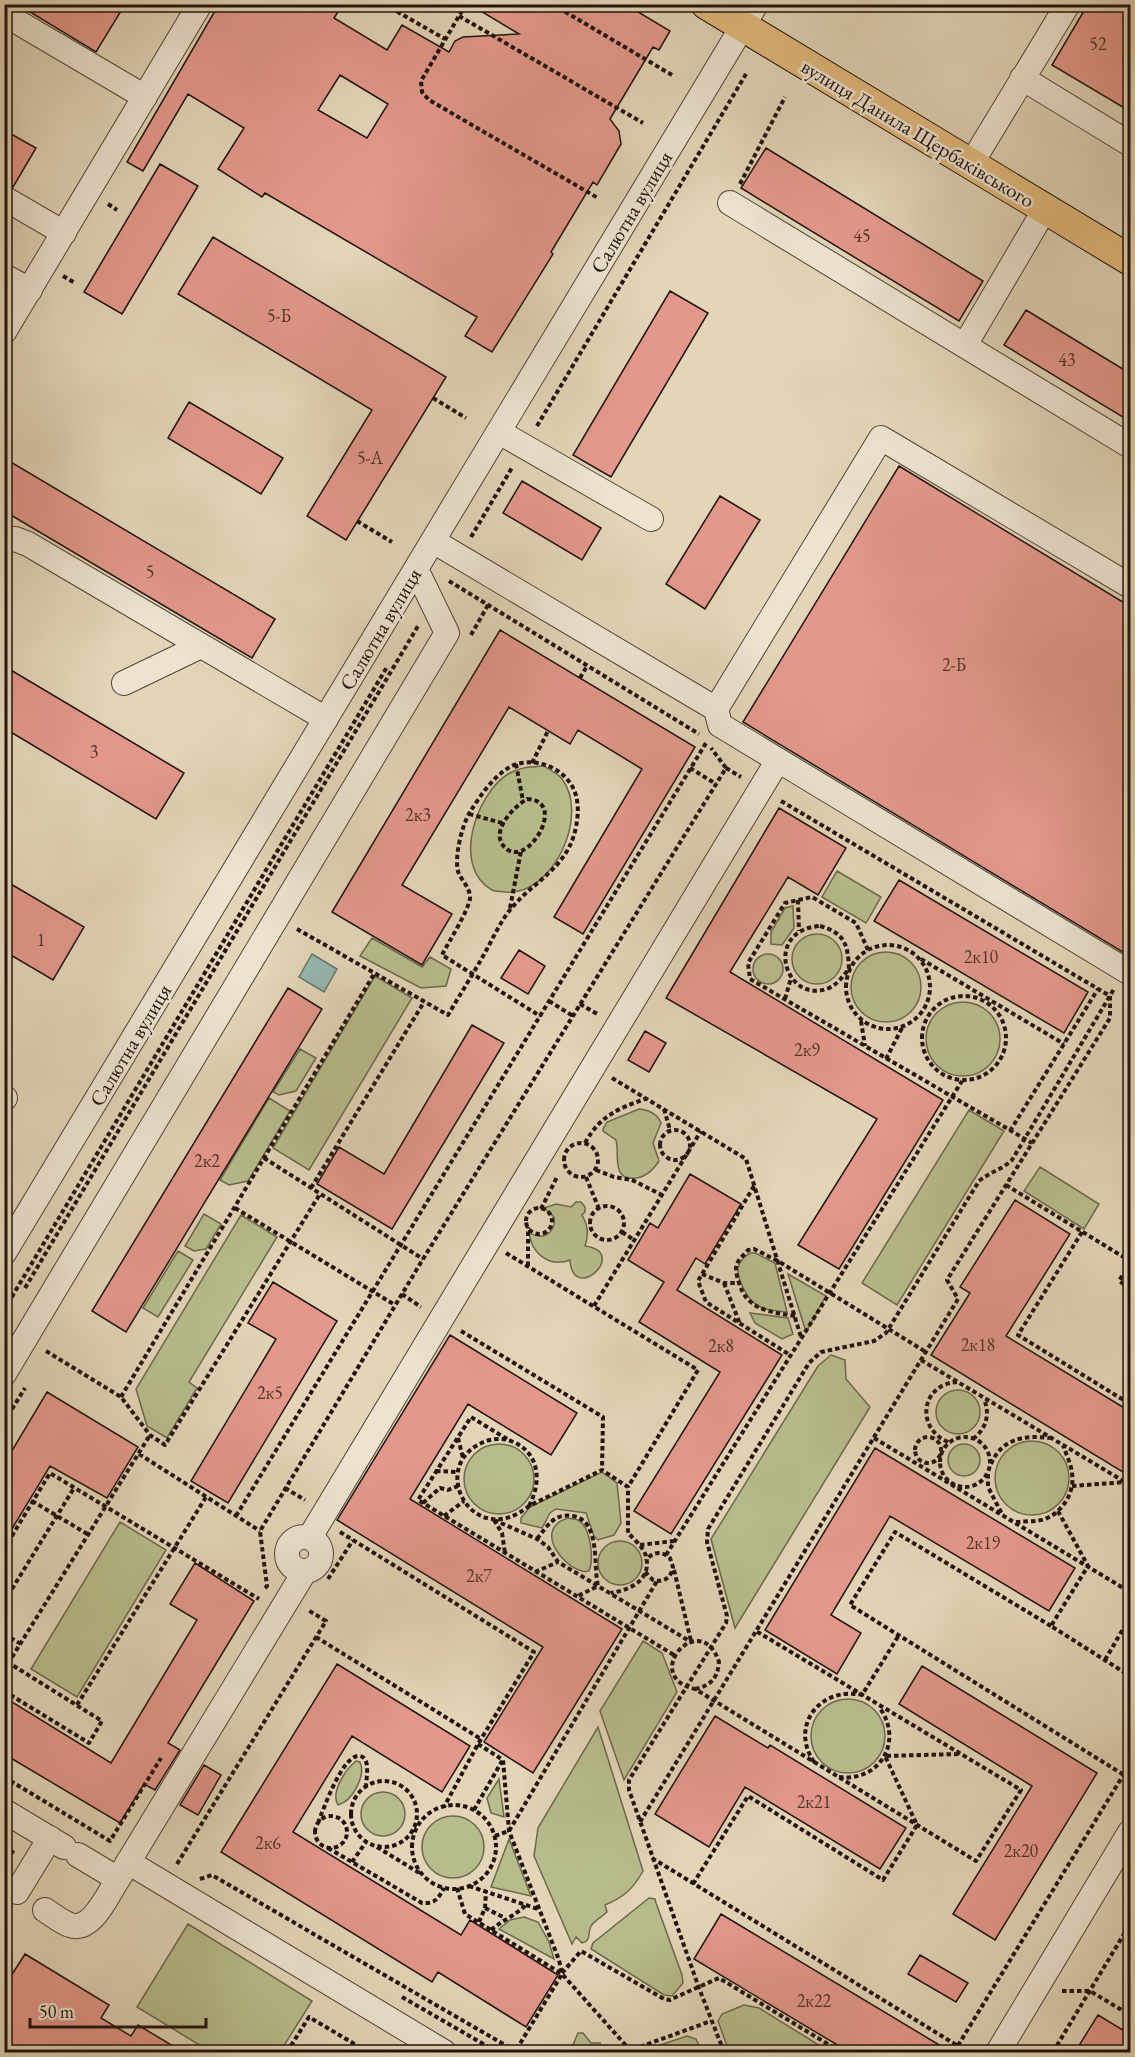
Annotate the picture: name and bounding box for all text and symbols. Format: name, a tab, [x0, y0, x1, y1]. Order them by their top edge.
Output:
house number: 52	[1089, 32, 1107, 55]
street label: вулиця Данила Щербаківського	[796, 52, 1040, 214]
street label: Салютна вулиця	[584, 146, 678, 278]
house number: 45	[853, 224, 871, 247]
house number: 5-Б	[267, 304, 291, 327]
house number: 43	[1058, 348, 1076, 371]
house number: 5-А	[357, 446, 384, 469]
house number: 5	[146, 560, 154, 583]
street label: Салютна вулиця	[333, 563, 427, 695]
house number: 2-Б	[942, 653, 966, 676]
house number: 3	[90, 740, 98, 763]
house number: 2к3	[405, 803, 431, 826]
house number: 1	[37, 928, 45, 951]
house number: 2к10	[964, 945, 999, 968]
street label: Салютна вулиця	[83, 979, 177, 1111]
house number: 2к9	[794, 1038, 820, 1061]
house number: 2к2	[194, 1149, 220, 1172]
house number: 2к18	[961, 1333, 995, 1356]
house number: 2к8	[708, 1334, 734, 1357]
house number: 2к5	[257, 1381, 283, 1404]
house number: 2к19	[966, 1531, 1001, 1554]
house number: 2к7	[466, 1564, 492, 1587]
house number: 2к21	[797, 1790, 831, 1813]
house number: 2к6	[255, 1831, 281, 1854]
house number: 2к20	[1004, 1839, 1039, 1862]
house number: 2к22	[797, 1989, 832, 2012]
scale bar	[30, 1991, 206, 2029]
text: 50 m	[39, 2000, 74, 2023]

